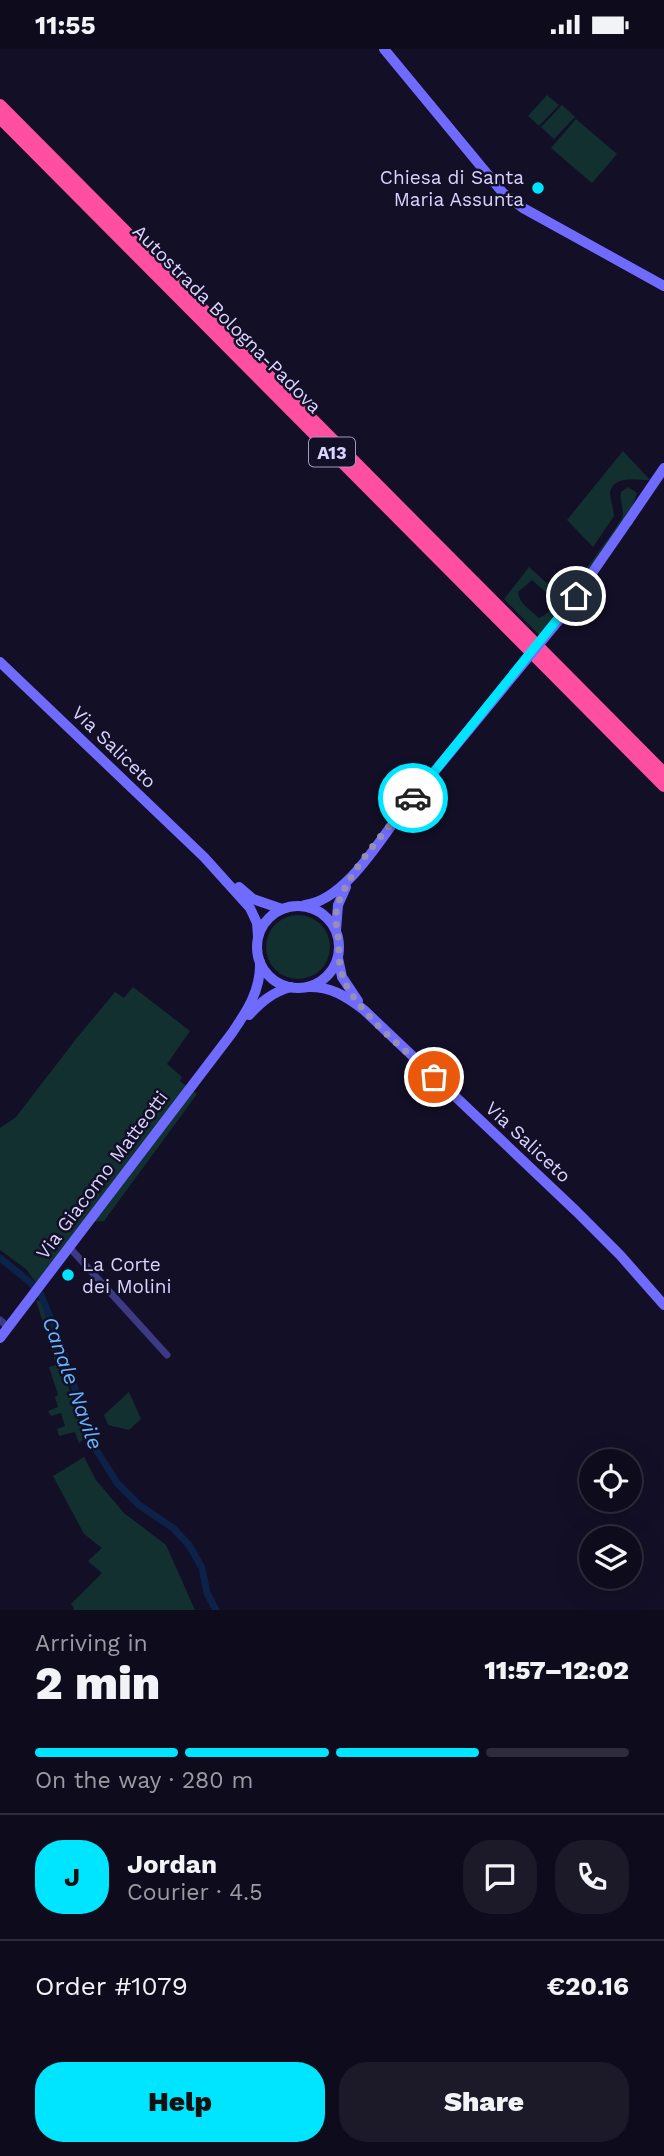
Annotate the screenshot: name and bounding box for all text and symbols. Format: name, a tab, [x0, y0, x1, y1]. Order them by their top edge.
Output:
text: 11:55	[35, 10, 96, 40]
place label: Chiesa di Santa Maria Assunta	[380, 166, 524, 211]
marker: Chiesa di Santa Maria Assunta	[530, 180, 546, 196]
street label: Autostrada Bologna-Padova	[128, 220, 326, 418]
road number: A13	[309, 437, 355, 467]
pin	[546, 566, 606, 626]
icon: home	[557, 577, 595, 615]
street label: Via Saliceto	[67, 701, 161, 793]
courier	[378, 763, 448, 833]
icon: car	[394, 779, 432, 817]
pin	[404, 1047, 464, 1107]
icon: bag	[415, 1058, 453, 1096]
street label: Via Giacomo Matteotti	[31, 1086, 173, 1264]
street label: Via Saliceto	[480, 1097, 576, 1187]
place label: La Corte dei Molini	[82, 1253, 172, 1298]
marker: La Corte dei Molini	[60, 1267, 76, 1283]
water label: Canale Navile	[37, 1313, 109, 1453]
map controls	[579, 1449, 642, 1589]
button: locate	[579, 1449, 642, 1512]
button: layers	[579, 1526, 642, 1589]
text: Arriving in	[35, 1630, 148, 1657]
text: 11:57–12:02	[484, 1655, 629, 1685]
text: 2 min	[35, 1656, 160, 1710]
text: On the way · 280 m	[35, 1767, 253, 1794]
button: chat	[463, 1840, 537, 1914]
button: phone	[555, 1840, 629, 1914]
text: Jordan	[127, 1849, 217, 1879]
text: J	[64, 1862, 80, 1892]
text: Courier · 4.5	[127, 1879, 263, 1906]
text: Order #1079	[35, 1971, 188, 2001]
text: €20.16	[547, 1971, 629, 2001]
button: Help	[35, 2062, 325, 2142]
button: Share	[339, 2062, 629, 2142]

